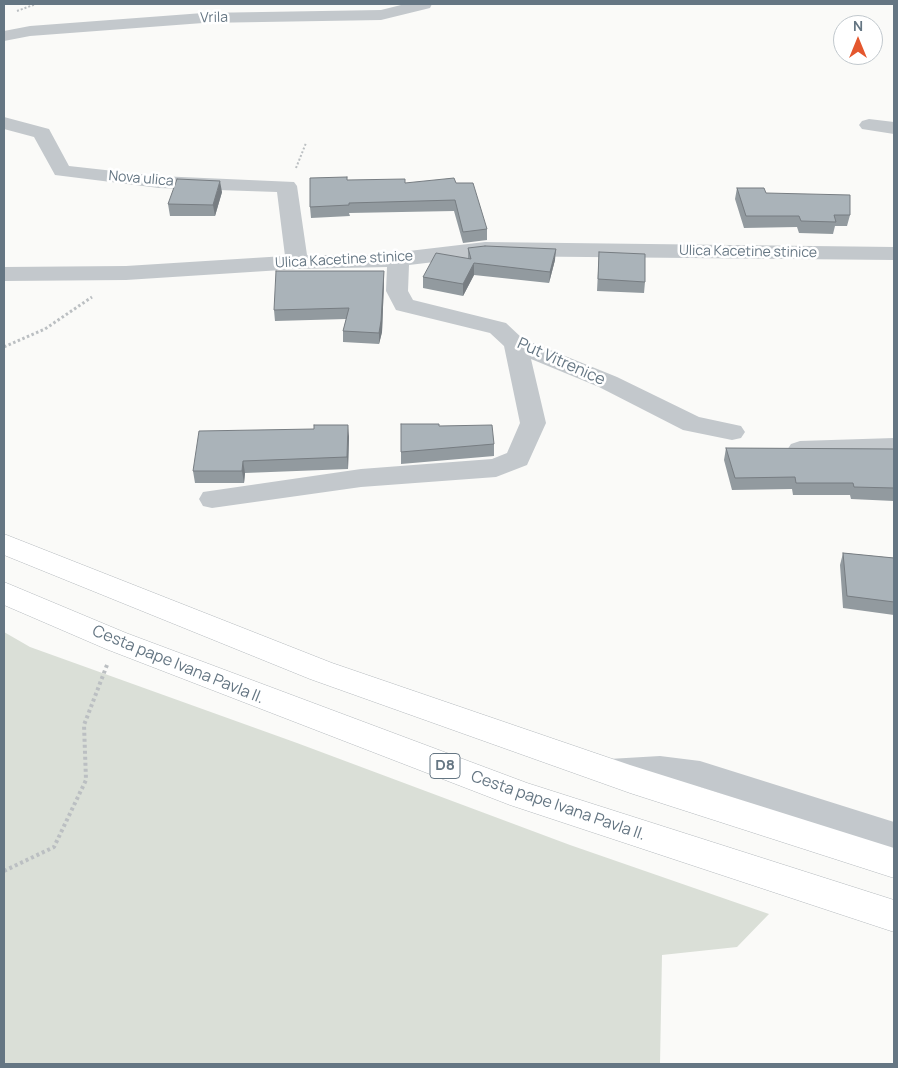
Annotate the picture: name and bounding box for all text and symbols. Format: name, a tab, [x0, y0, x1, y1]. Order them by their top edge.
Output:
street label: Vrila	[200, 9, 228, 27]
north arrow	[833, 15, 883, 65]
text: N	[853, 16, 863, 35]
street label: Nova ulica	[108, 168, 174, 190]
street label: Ulica Kacetine stinice	[679, 242, 817, 262]
street label: Ulica Kacetine stinice	[275, 248, 413, 272]
street label: Put Vitrenice	[514, 334, 608, 390]
street label: Cesta pape Ivana Pavla II.	[89, 622, 267, 708]
road number: D8	[430, 754, 460, 778]
street label: Cesta pape Ivana Pavla II.	[468, 767, 648, 845]

